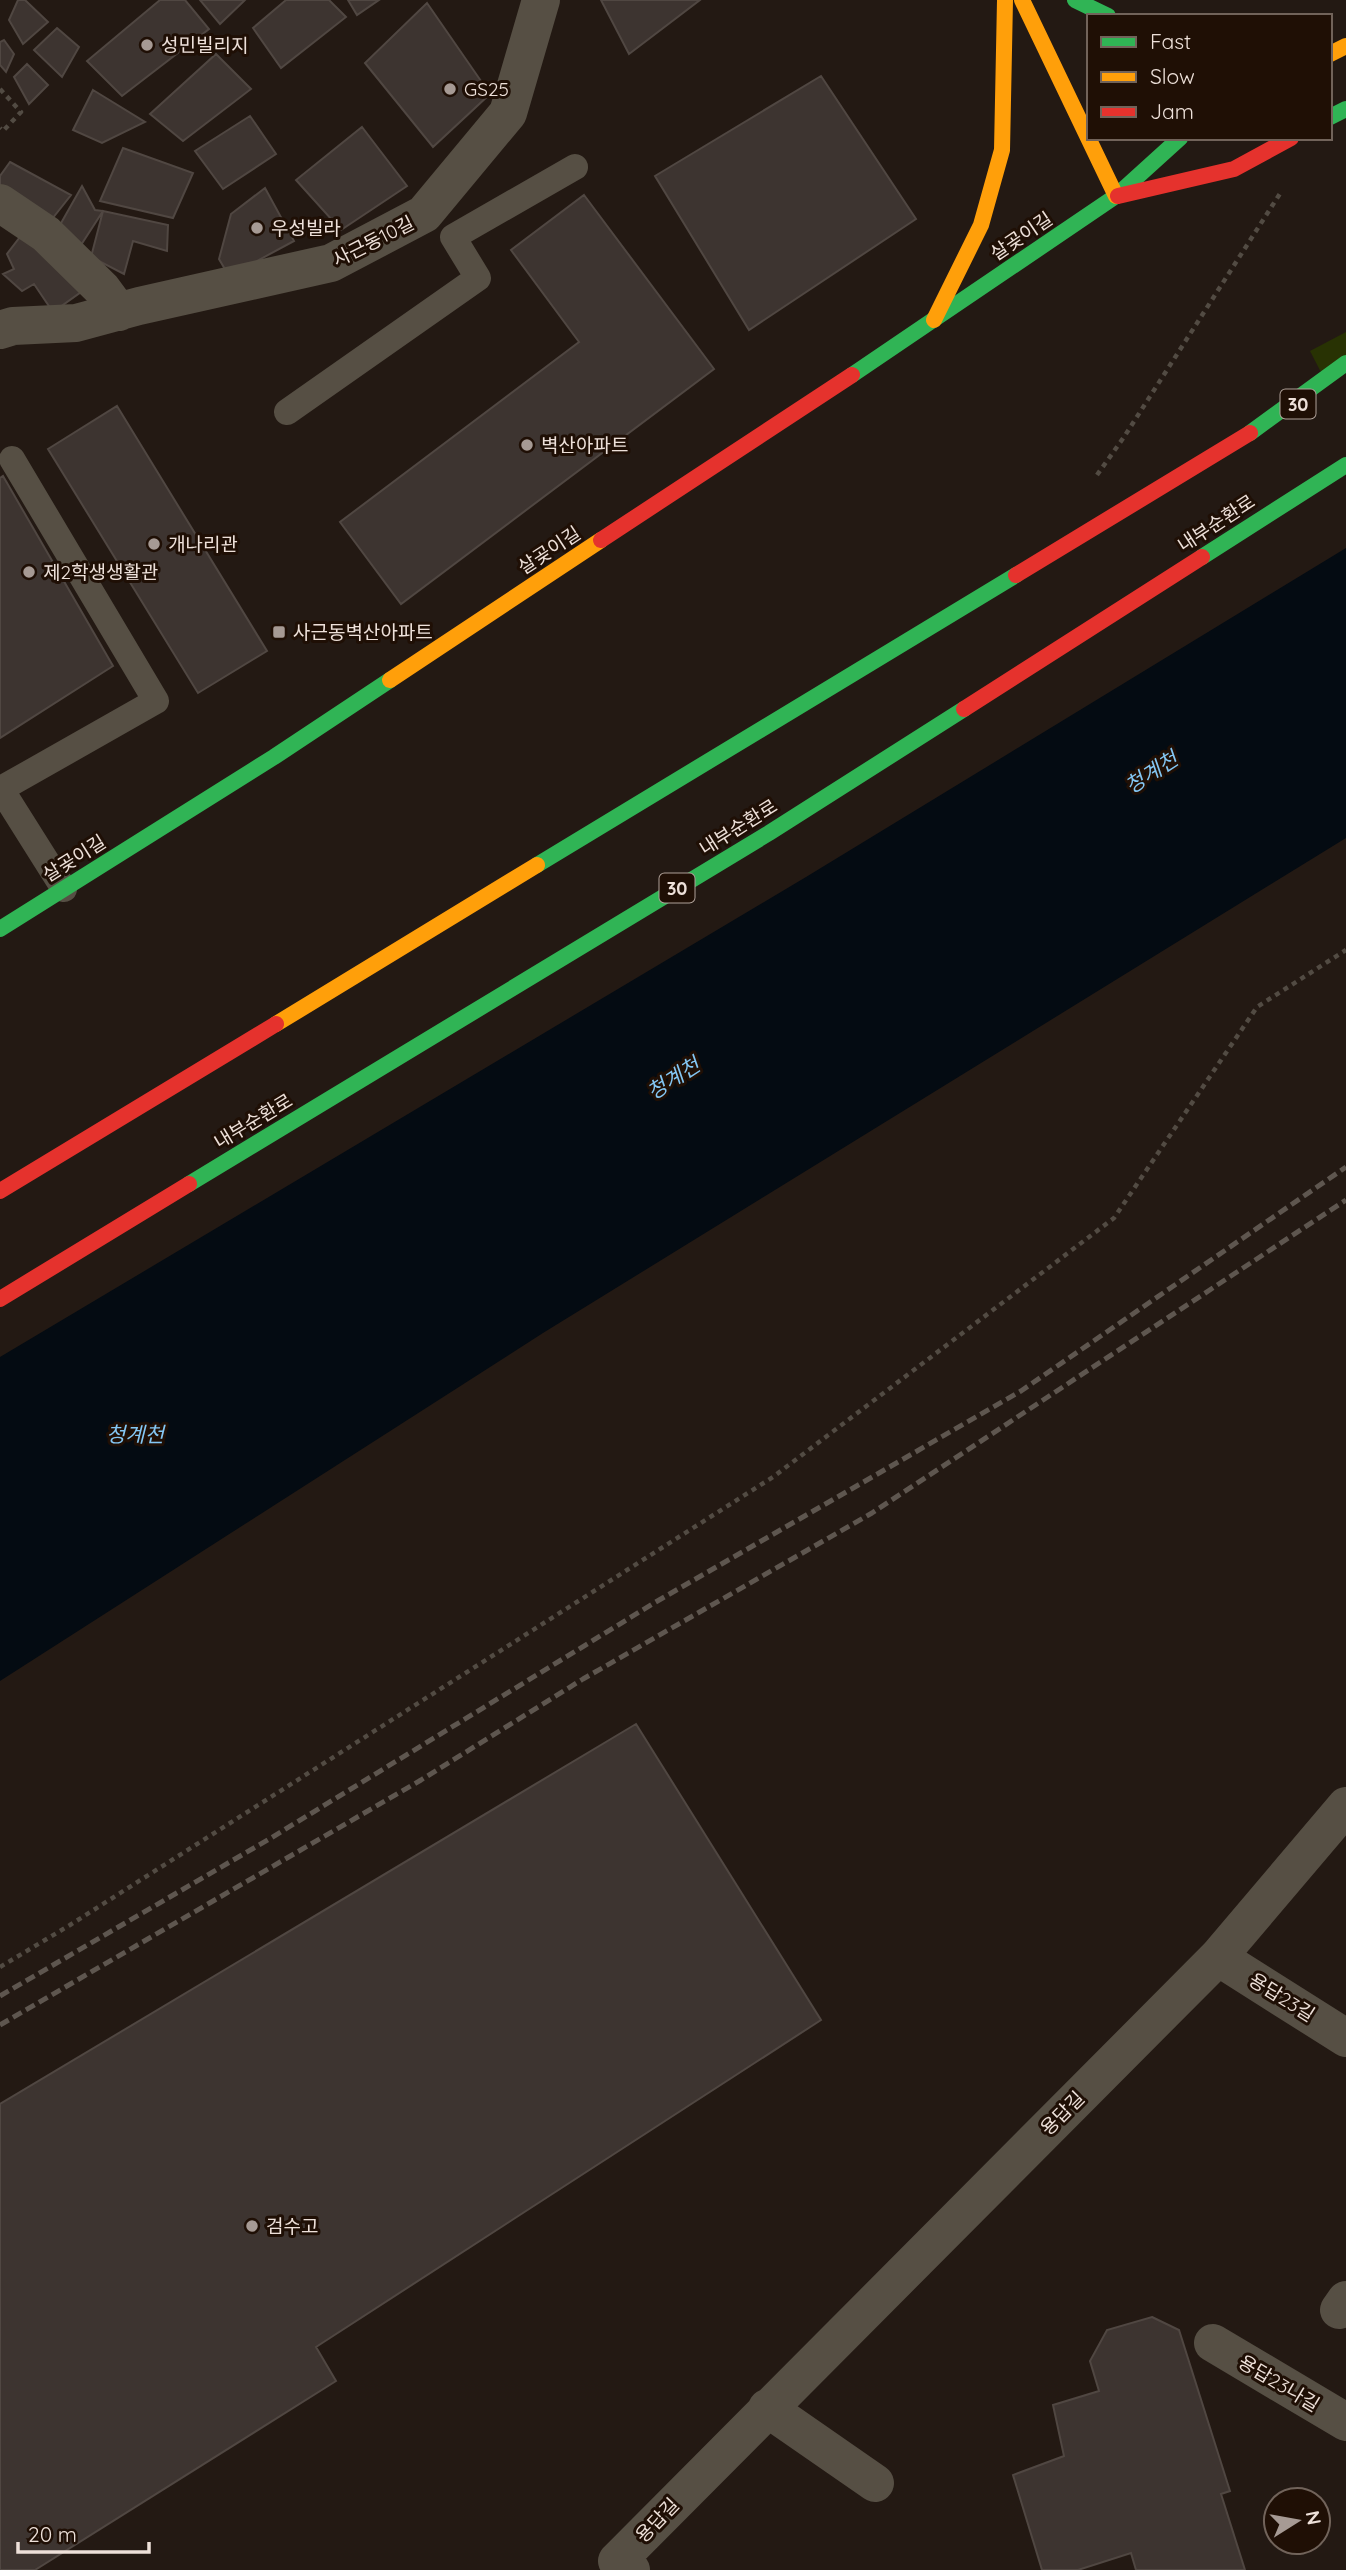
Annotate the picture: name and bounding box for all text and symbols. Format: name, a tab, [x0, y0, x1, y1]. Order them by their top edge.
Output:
legend	[1087, 14, 1332, 140]
text: Fast	[1150, 28, 1191, 54]
place label: 성민빌리지	[161, 33, 248, 57]
marker: 성민빌리지	[139, 37, 155, 53]
text: Slow	[1150, 63, 1195, 89]
place label: GS25	[464, 77, 509, 101]
marker: GS25	[442, 81, 458, 97]
text: Jam	[1150, 98, 1194, 124]
street label: 살곶이길	[985, 207, 1057, 265]
street label: 사근동10길	[328, 210, 418, 272]
place label: 우성빌라	[271, 216, 341, 240]
marker: 우성빌라	[249, 220, 265, 236]
road number: 30	[1280, 390, 1316, 418]
place label: 벽산아파트	[541, 433, 628, 457]
marker: 벽산아파트	[519, 437, 535, 453]
street label: 내부순환로	[1173, 489, 1259, 557]
street label: 살곶이길	[513, 521, 585, 579]
place label: 개나리관	[168, 532, 238, 556]
marker: 개나리관	[146, 536, 162, 552]
place label: 제2학생생활관	[43, 560, 158, 584]
marker: 제2학생생활관	[21, 564, 37, 580]
place label: 사근동벽산아파트	[293, 620, 433, 644]
marker: 사근동벽산아파트	[271, 624, 287, 640]
water label: 청계천	[1120, 744, 1185, 799]
street label: 내부순환로	[695, 794, 781, 860]
street label: 살곶이길	[38, 829, 110, 887]
road number: 30	[660, 874, 694, 903]
water label: 청계천	[642, 1050, 707, 1105]
street label: 내부순환로	[209, 1088, 297, 1154]
water label: 청계천	[106, 1421, 167, 1447]
street label: 용답23길	[1245, 1967, 1319, 2027]
street label: 용답길	[1035, 2086, 1089, 2140]
place label: 검수고	[266, 2214, 318, 2238]
marker: 검수고	[244, 2218, 260, 2234]
street label: 용답23나길	[1234, 2349, 1324, 2417]
north arrow	[1262, 2486, 1332, 2556]
street label: 용답길	[630, 2493, 684, 2547]
text: N	[1301, 2509, 1327, 2527]
scale bar	[18, 2510, 149, 2554]
text: 20 m	[28, 2521, 77, 2547]

